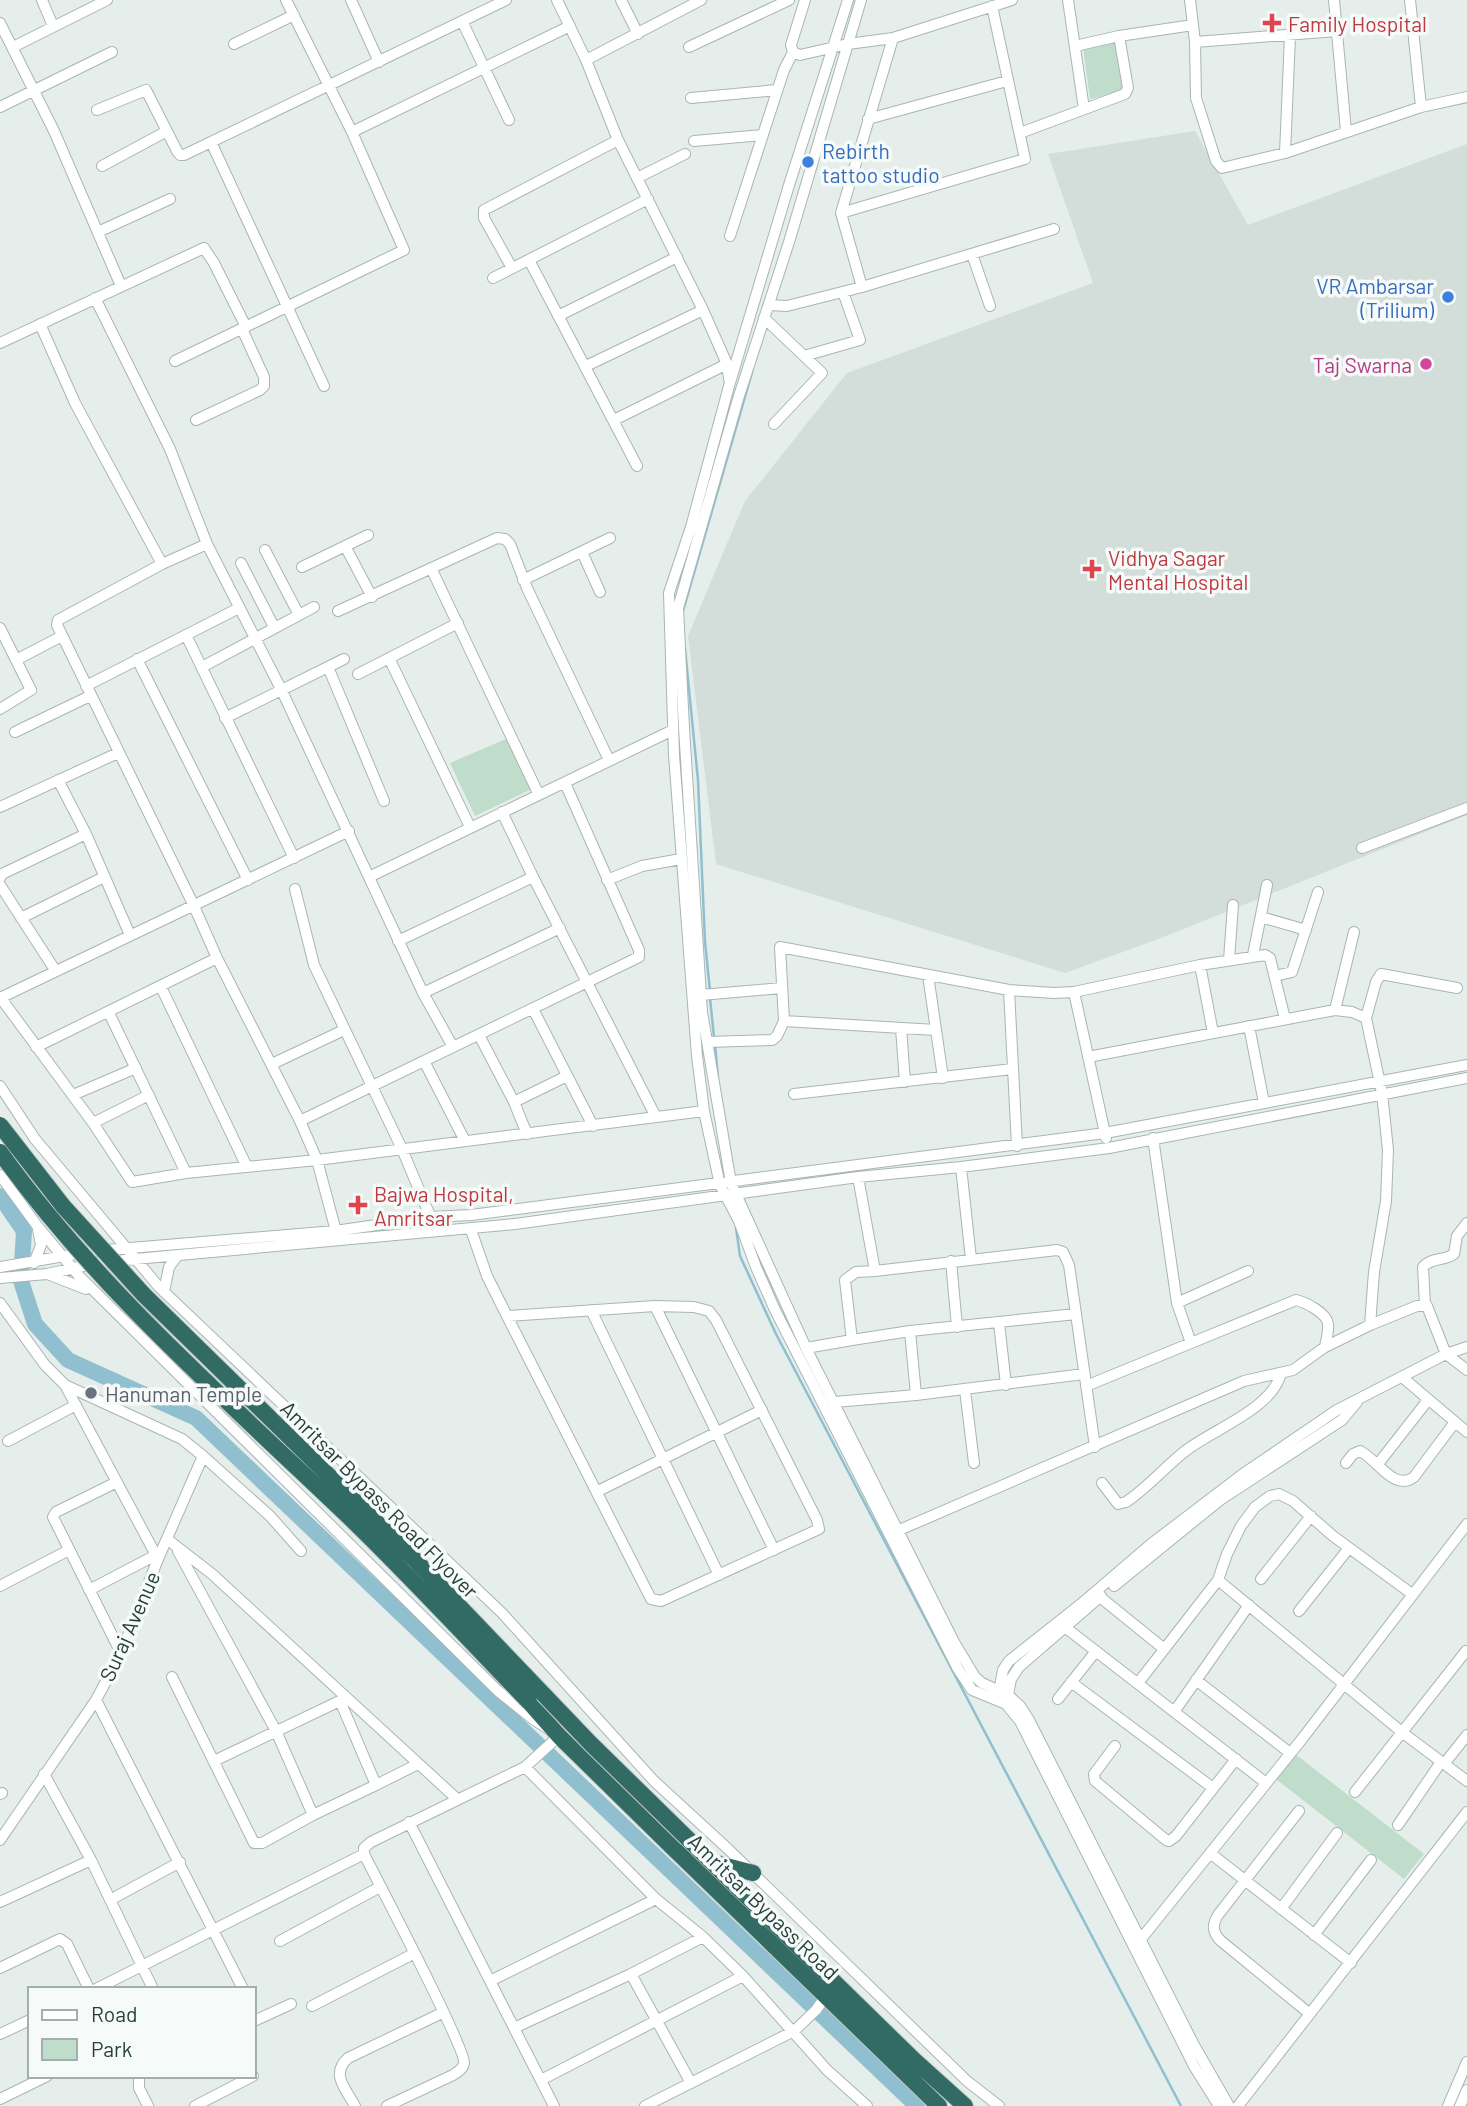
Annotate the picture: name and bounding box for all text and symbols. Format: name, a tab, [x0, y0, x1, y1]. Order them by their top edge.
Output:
place label: Family Hospital	[1288, 11, 1427, 36]
marker: Family Hospital	[1262, 13, 1282, 33]
place label: Rebirth tattoo studio	[822, 138, 940, 187]
marker: Rebirth tattoo studio	[800, 154, 816, 170]
place label: VR Ambarsar (Trilium)	[1316, 273, 1435, 322]
marker: VR Ambarsar (Trilium)	[1440, 289, 1456, 305]
place label: Taj Swarna	[1313, 352, 1412, 377]
marker: Taj Swarna	[1418, 356, 1434, 372]
place label: Vidhya Sagar Mental Hospital	[1108, 545, 1248, 594]
marker: Vidhya Sagar Mental Hospital	[1082, 559, 1102, 579]
place label: Bajwa Hospital, Amritsar	[374, 1181, 514, 1230]
marker: Bajwa Hospital, Amritsar	[348, 1195, 368, 1215]
place label: Hanuman Temple	[105, 1381, 262, 1406]
marker: Hanuman Temple	[83, 1385, 99, 1401]
street label: Amritsar Bypass Road Flyover	[276, 1395, 484, 1603]
street label: Suraj Avenue	[94, 1567, 164, 1685]
street label: Amritsar Bypass Road	[684, 1828, 844, 1984]
legend	[28, 1987, 256, 2078]
text: Road	[91, 2001, 137, 2026]
text: Park	[91, 2036, 132, 2061]

